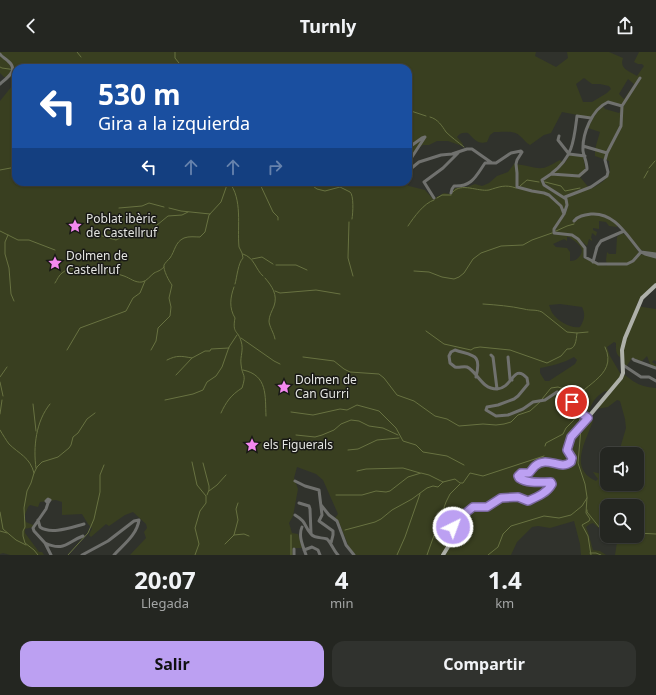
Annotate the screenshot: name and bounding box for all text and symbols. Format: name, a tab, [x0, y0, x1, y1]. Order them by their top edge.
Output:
text: Turnly	[300, 14, 356, 38]
icon: back	[20, 15, 42, 37]
icon: share	[614, 15, 636, 37]
text: 530 m	[98, 75, 181, 113]
icon: left	[32, 80, 84, 132]
text: Gira a la izquierda	[98, 111, 250, 135]
icon: left	[138, 156, 160, 178]
icon: ahead	[180, 156, 202, 178]
icon: ahead	[222, 156, 244, 178]
icon: right	[264, 156, 286, 178]
place label: Poblat ibèric de Castellruf	[86, 210, 158, 241]
place icon: Poblat ibèric de Castellruf	[67, 218, 83, 234]
place label: Dolmen de Castellruf	[66, 247, 128, 278]
place icon: Dolmen de Castellruf	[47, 255, 63, 271]
place label: Dolmen de Can Gurri	[295, 371, 357, 402]
place icon: Dolmen de Can Gurri	[276, 379, 292, 395]
pin	[555, 385, 589, 419]
icon: arrive	[561, 391, 583, 413]
place label: els Figuerals	[263, 436, 333, 453]
place icon: els Figuerals	[244, 437, 260, 453]
map controls	[600, 447, 644, 543]
button: sound	[600, 447, 644, 491]
button: search	[600, 499, 644, 543]
position arrow	[432, 506, 474, 548]
text: 20:07	[134, 563, 196, 596]
text: 4	[335, 563, 349, 596]
text: 1.4	[488, 563, 522, 596]
text: Llegada	[141, 594, 189, 612]
text: min	[330, 594, 353, 612]
text: km	[495, 594, 514, 612]
button: Salir	[20, 641, 324, 687]
button: Compartir	[332, 641, 636, 687]

